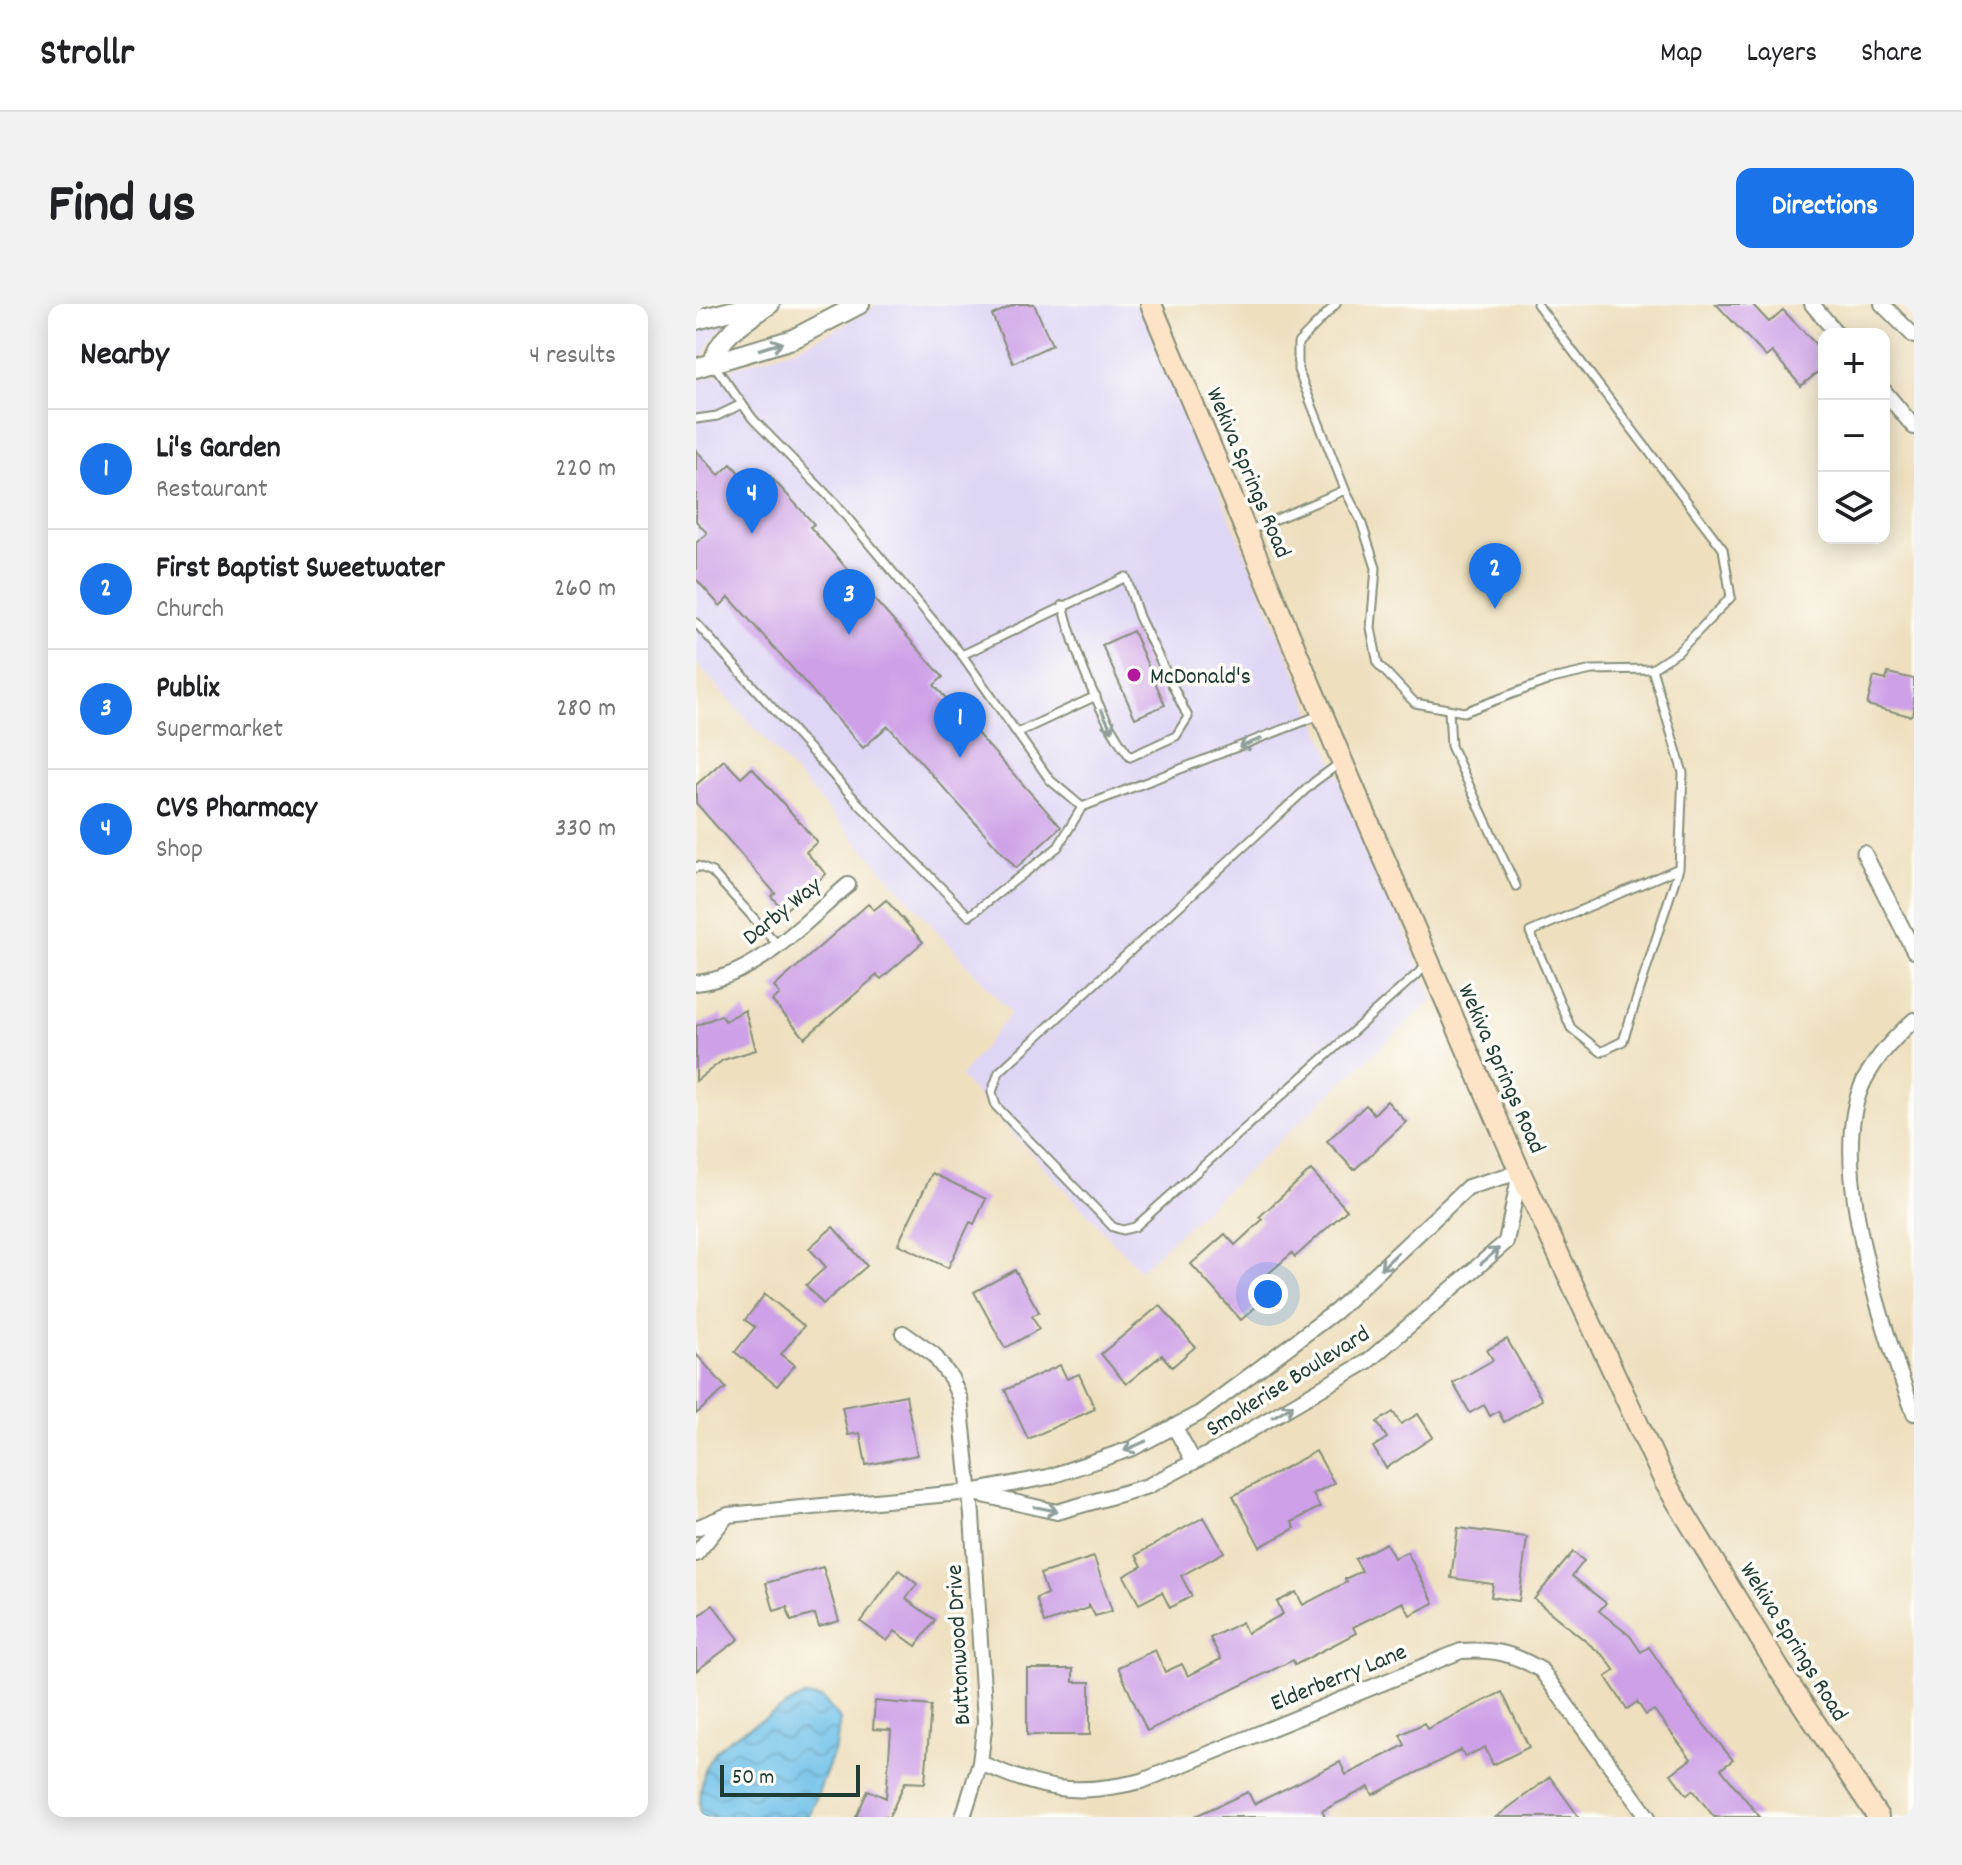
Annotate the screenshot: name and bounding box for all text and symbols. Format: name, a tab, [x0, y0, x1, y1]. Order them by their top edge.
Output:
text: Strollr	[40, 28, 134, 83]
text: Map	[1660, 35, 1703, 75]
text: Layers	[1747, 35, 1817, 75]
text: Share	[1861, 35, 1922, 75]
text: Find us	[48, 168, 196, 248]
button: Directions	[1736, 168, 1914, 248]
map controls	[1818, 328, 1890, 544]
button: +	[1818, 328, 1890, 400]
text: Nearby	[80, 332, 169, 381]
text: 4 results	[529, 338, 616, 375]
one-way arrow	[757, 338, 783, 353]
street label: Wekiva Springs Road	[1196, 383, 1299, 564]
button: −	[1818, 400, 1890, 472]
text: Li's Garden	[156, 429, 281, 472]
text: 1	[103, 451, 109, 488]
text: 220 m	[555, 451, 616, 488]
pin: 4	[726, 468, 778, 534]
text: Restaurant	[156, 472, 268, 509]
button: layers	[1818, 472, 1890, 544]
pin: 2	[1469, 543, 1521, 609]
text: First Baptist Sweetwater	[156, 549, 445, 592]
pin: 3	[823, 569, 875, 635]
text: 2	[100, 571, 112, 608]
text: 260 m	[554, 571, 616, 608]
text: Church	[156, 592, 224, 629]
place label: McDonald's	[1150, 661, 1251, 695]
marker: McDonald's	[1125, 666, 1143, 684]
text: Publix	[156, 669, 219, 712]
text: 3	[100, 691, 112, 728]
text: 280 m	[556, 691, 616, 728]
pin: 1	[934, 692, 986, 758]
one-way arrow	[1100, 709, 1115, 733]
text: Supermarket	[156, 712, 283, 749]
one-way arrow	[1238, 736, 1263, 751]
text: CVS Pharmacy	[156, 789, 317, 832]
text: 4	[101, 811, 111, 848]
text: 330 m	[555, 811, 616, 848]
text: Shop	[156, 832, 203, 869]
street label: Darby Way	[736, 869, 831, 955]
street label: Wekiva Springs Road	[1448, 979, 1553, 1159]
one-way arrow	[1479, 1247, 1500, 1265]
one-way arrow	[1380, 1251, 1400, 1269]
your location	[1248, 1274, 1288, 1314]
street label: Smokerise Boulevard	[1200, 1318, 1377, 1447]
one-way arrow	[1271, 1403, 1294, 1419]
one-way arrow	[1124, 1439, 1148, 1454]
one-way arrow	[1032, 1502, 1058, 1517]
street label: Wekiva Springs Road	[1730, 1556, 1855, 1729]
street label: Buttonwood Drive	[939, 1564, 981, 1726]
street label: Elderberry Lane	[1266, 1636, 1412, 1722]
scale bar	[720, 1761, 860, 1797]
text: 50 m	[732, 1763, 774, 1794]

